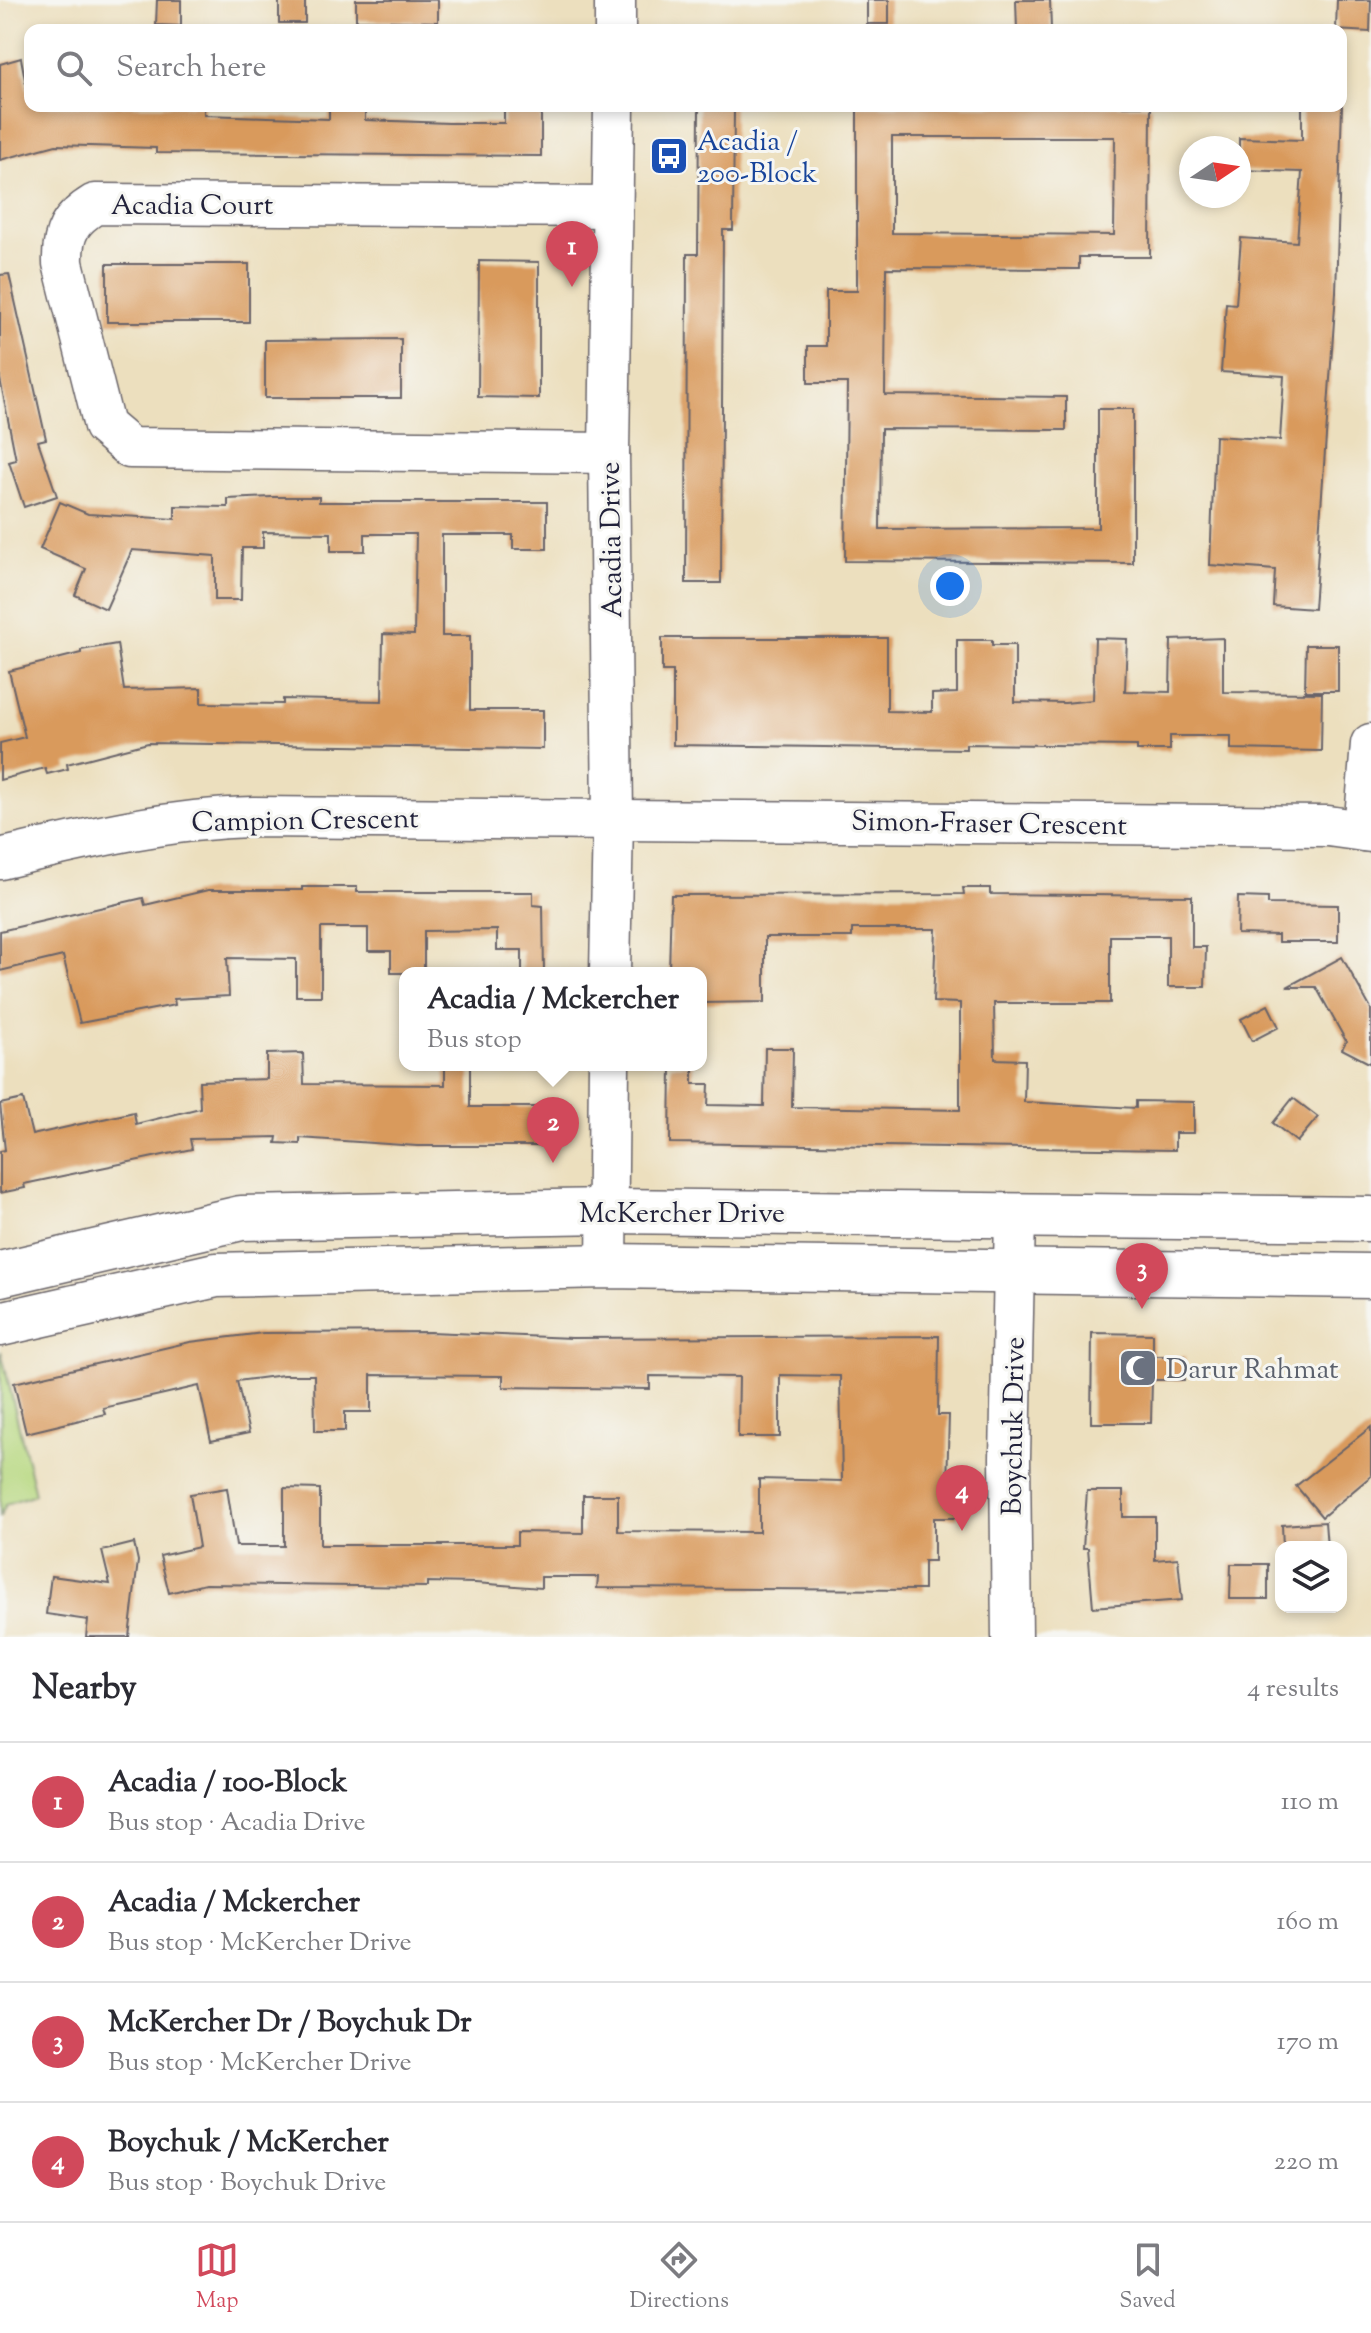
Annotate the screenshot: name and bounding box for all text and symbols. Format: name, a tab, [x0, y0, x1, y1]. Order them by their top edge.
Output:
search box	[24, 24, 1347, 112]
icon: search	[52, 46, 96, 90]
text: Search here	[116, 47, 266, 90]
place label: Acadia / 200-Block	[697, 123, 817, 195]
bus stop icon: Acadia / 200-Block	[648, 135, 690, 177]
north arrow	[1179, 136, 1251, 208]
street label: Acadia Court	[111, 187, 274, 227]
pin: 1	[546, 221, 598, 287]
street label: Acadia Drive	[592, 461, 634, 619]
your location	[930, 566, 970, 606]
street label: Campion Crescent	[191, 800, 420, 844]
street label: Simon-Fraser Crescent	[851, 803, 1128, 847]
popup	[399, 967, 707, 1071]
text: Acadia / Mckercher	[427, 979, 679, 1022]
text: Bus stop	[427, 1022, 522, 1059]
pin: 2	[527, 1097, 579, 1163]
street label: McKercher Drive	[579, 1195, 785, 1235]
pin: 3	[1116, 1243, 1168, 1309]
street label: Boychuk Drive	[993, 1336, 1037, 1516]
mosque icon: Darur Rahmat	[1117, 1347, 1159, 1389]
place label: Darur Rahmat	[1166, 1351, 1339, 1391]
pin: 4	[936, 1465, 988, 1531]
map controls	[1275, 1541, 1347, 1613]
button: layers	[1275, 1541, 1347, 1613]
text: Nearby	[32, 1665, 137, 1714]
text: 4 results	[1247, 1671, 1339, 1708]
text: Acadia / 100-Block	[108, 1762, 347, 1805]
text: 1	[54, 1784, 62, 1821]
text: 110 m	[1281, 1784, 1339, 1821]
text: Bus stop · Acadia Drive	[108, 1805, 366, 1842]
text: Acadia / Mckercher	[108, 1882, 360, 1925]
text: 2	[52, 1904, 64, 1941]
text: 160 m	[1276, 1904, 1339, 1941]
text: Bus stop · McKercher Drive	[108, 1925, 412, 1962]
text: McKercher Dr / Boychuk Dr	[108, 2002, 471, 2045]
text: 3	[53, 2024, 63, 2061]
text: 170 m	[1277, 2024, 1339, 2061]
text: Bus stop · McKercher Drive	[108, 2045, 412, 2082]
text: Boychuk / McKercher	[108, 2122, 389, 2165]
text: 4	[51, 2144, 65, 2181]
text: 220 m	[1274, 2144, 1339, 2181]
text: Bus stop · Boychuk Drive	[108, 2165, 386, 2202]
tab: Map	[195, 2238, 239, 2318]
tab: Directions	[630, 2238, 729, 2318]
tab: Saved	[1119, 2238, 1176, 2318]

